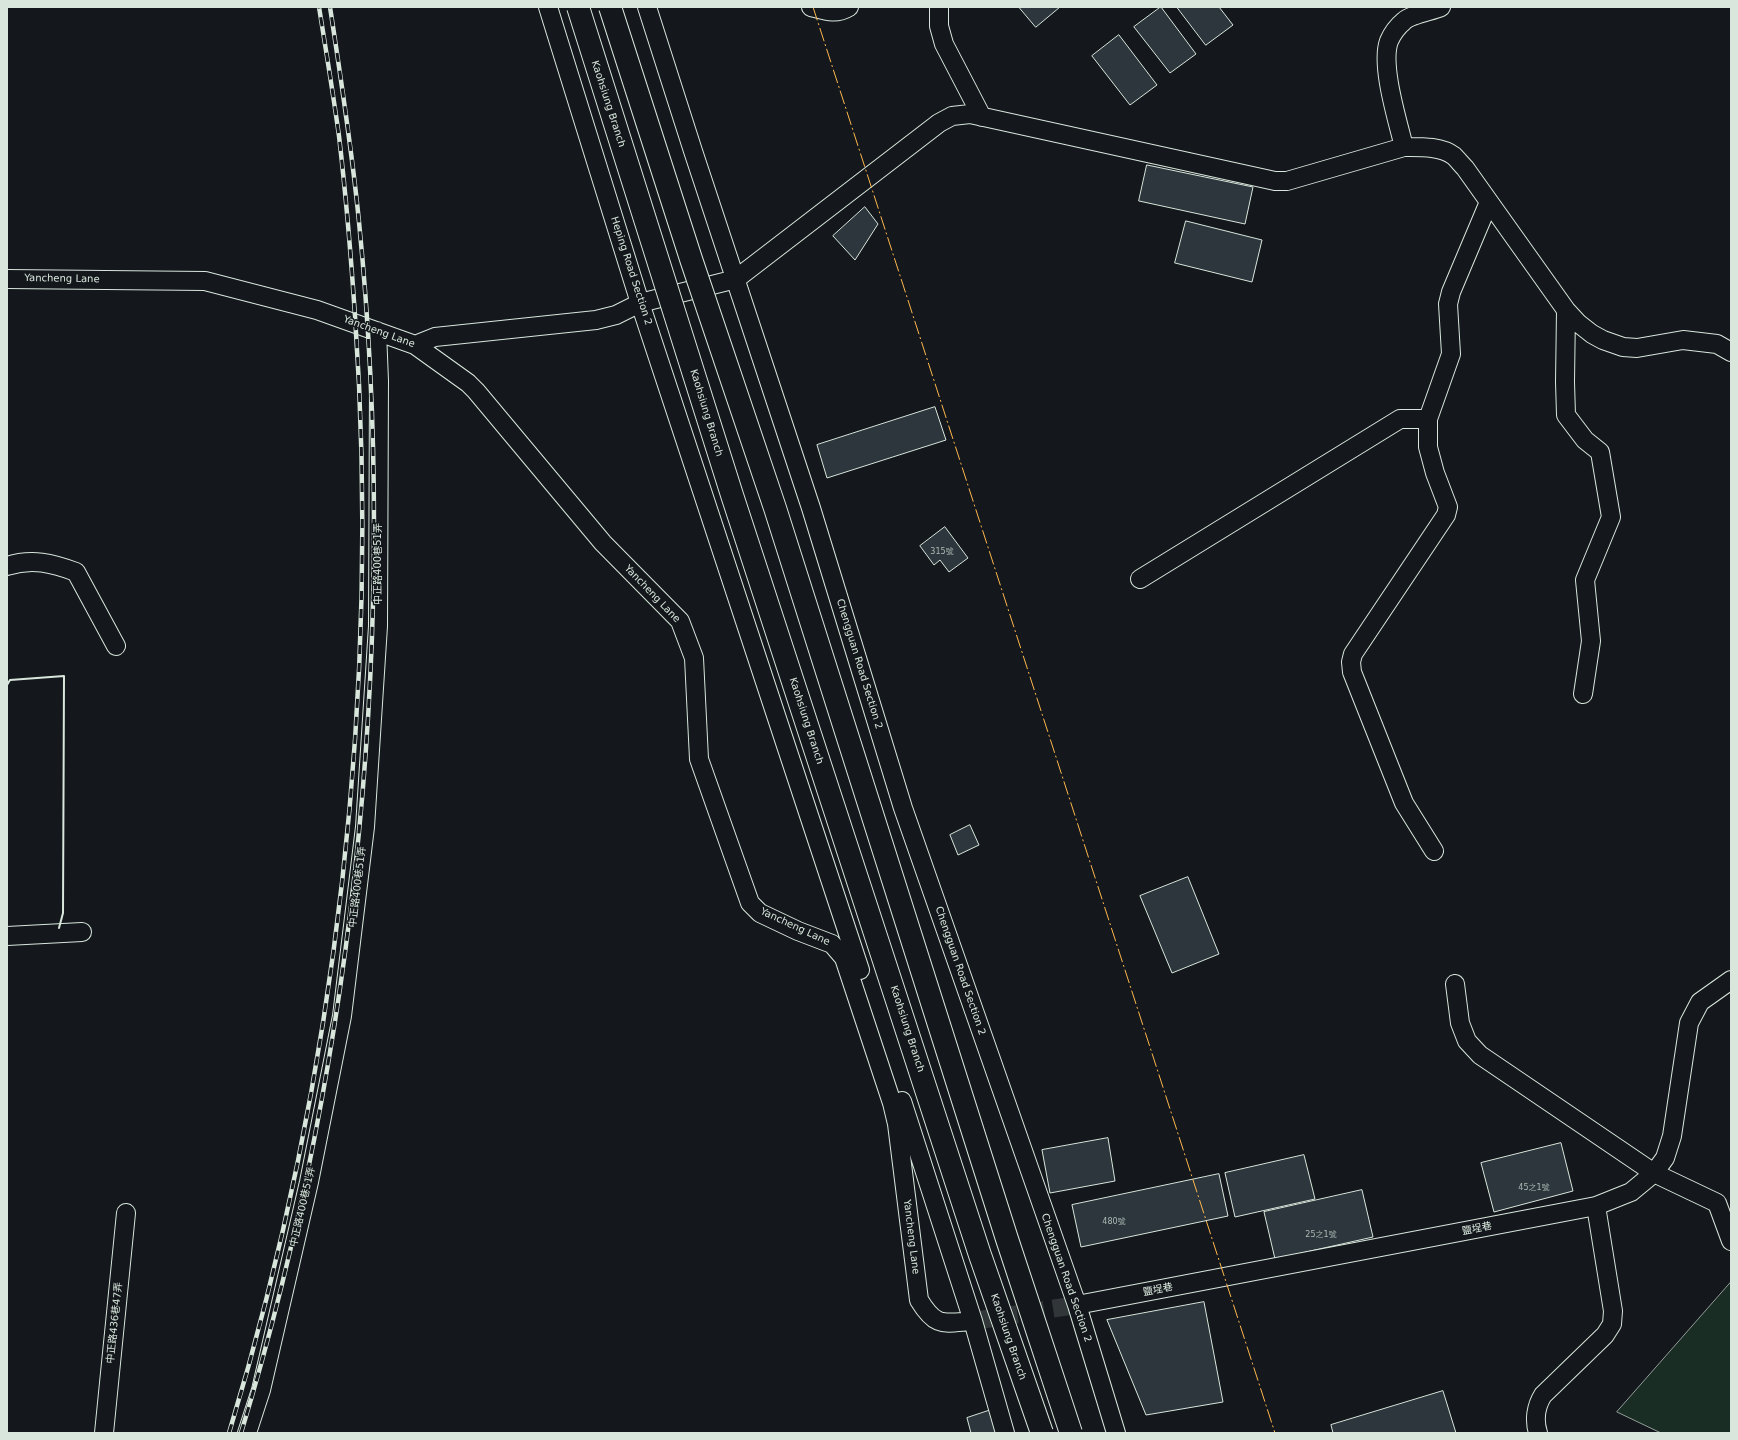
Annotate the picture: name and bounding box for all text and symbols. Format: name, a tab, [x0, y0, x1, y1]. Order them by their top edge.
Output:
street label: Kaohsiung Branch	[588, 59, 628, 149]
street label: Heping Road Section 2	[608, 215, 654, 327]
street label: Yancheng Lane	[24, 272, 100, 286]
street label: Yancheng Lane	[342, 313, 416, 351]
street label: Kaohsiung Branch	[687, 368, 725, 458]
street label: 中正路400巷51弄	[372, 523, 384, 605]
house number: 315號	[930, 547, 954, 557]
street label: Yancheng Lane	[622, 563, 682, 625]
street label: Chengguan Road Section 2	[833, 597, 885, 731]
street label: Kaohsiung Branch	[786, 676, 826, 766]
street label: 中正路400巷51弄	[347, 846, 369, 928]
street label: Chengguan Road Section 2	[932, 905, 988, 1037]
street label: Yancheng Lane	[758, 906, 832, 948]
street label: Kaohsiung Branch	[887, 984, 927, 1074]
street label: 中正路400巷51弄	[288, 1166, 318, 1248]
house number: 45之1號	[1518, 1183, 1550, 1193]
street label: Yancheng Lane	[900, 1199, 922, 1275]
street label: Chengguan Road Section 2	[1038, 1212, 1094, 1344]
house number: 480號	[1102, 1217, 1126, 1227]
street label: 鹽埕巷	[1461, 1220, 1493, 1238]
house number: 25之1號	[1305, 1230, 1337, 1240]
street label: 鹽埕巷	[1142, 1281, 1174, 1299]
street label: 中正路436巷47弄	[105, 1282, 125, 1364]
street label: Kaohsiung Branch	[988, 1292, 1028, 1382]

